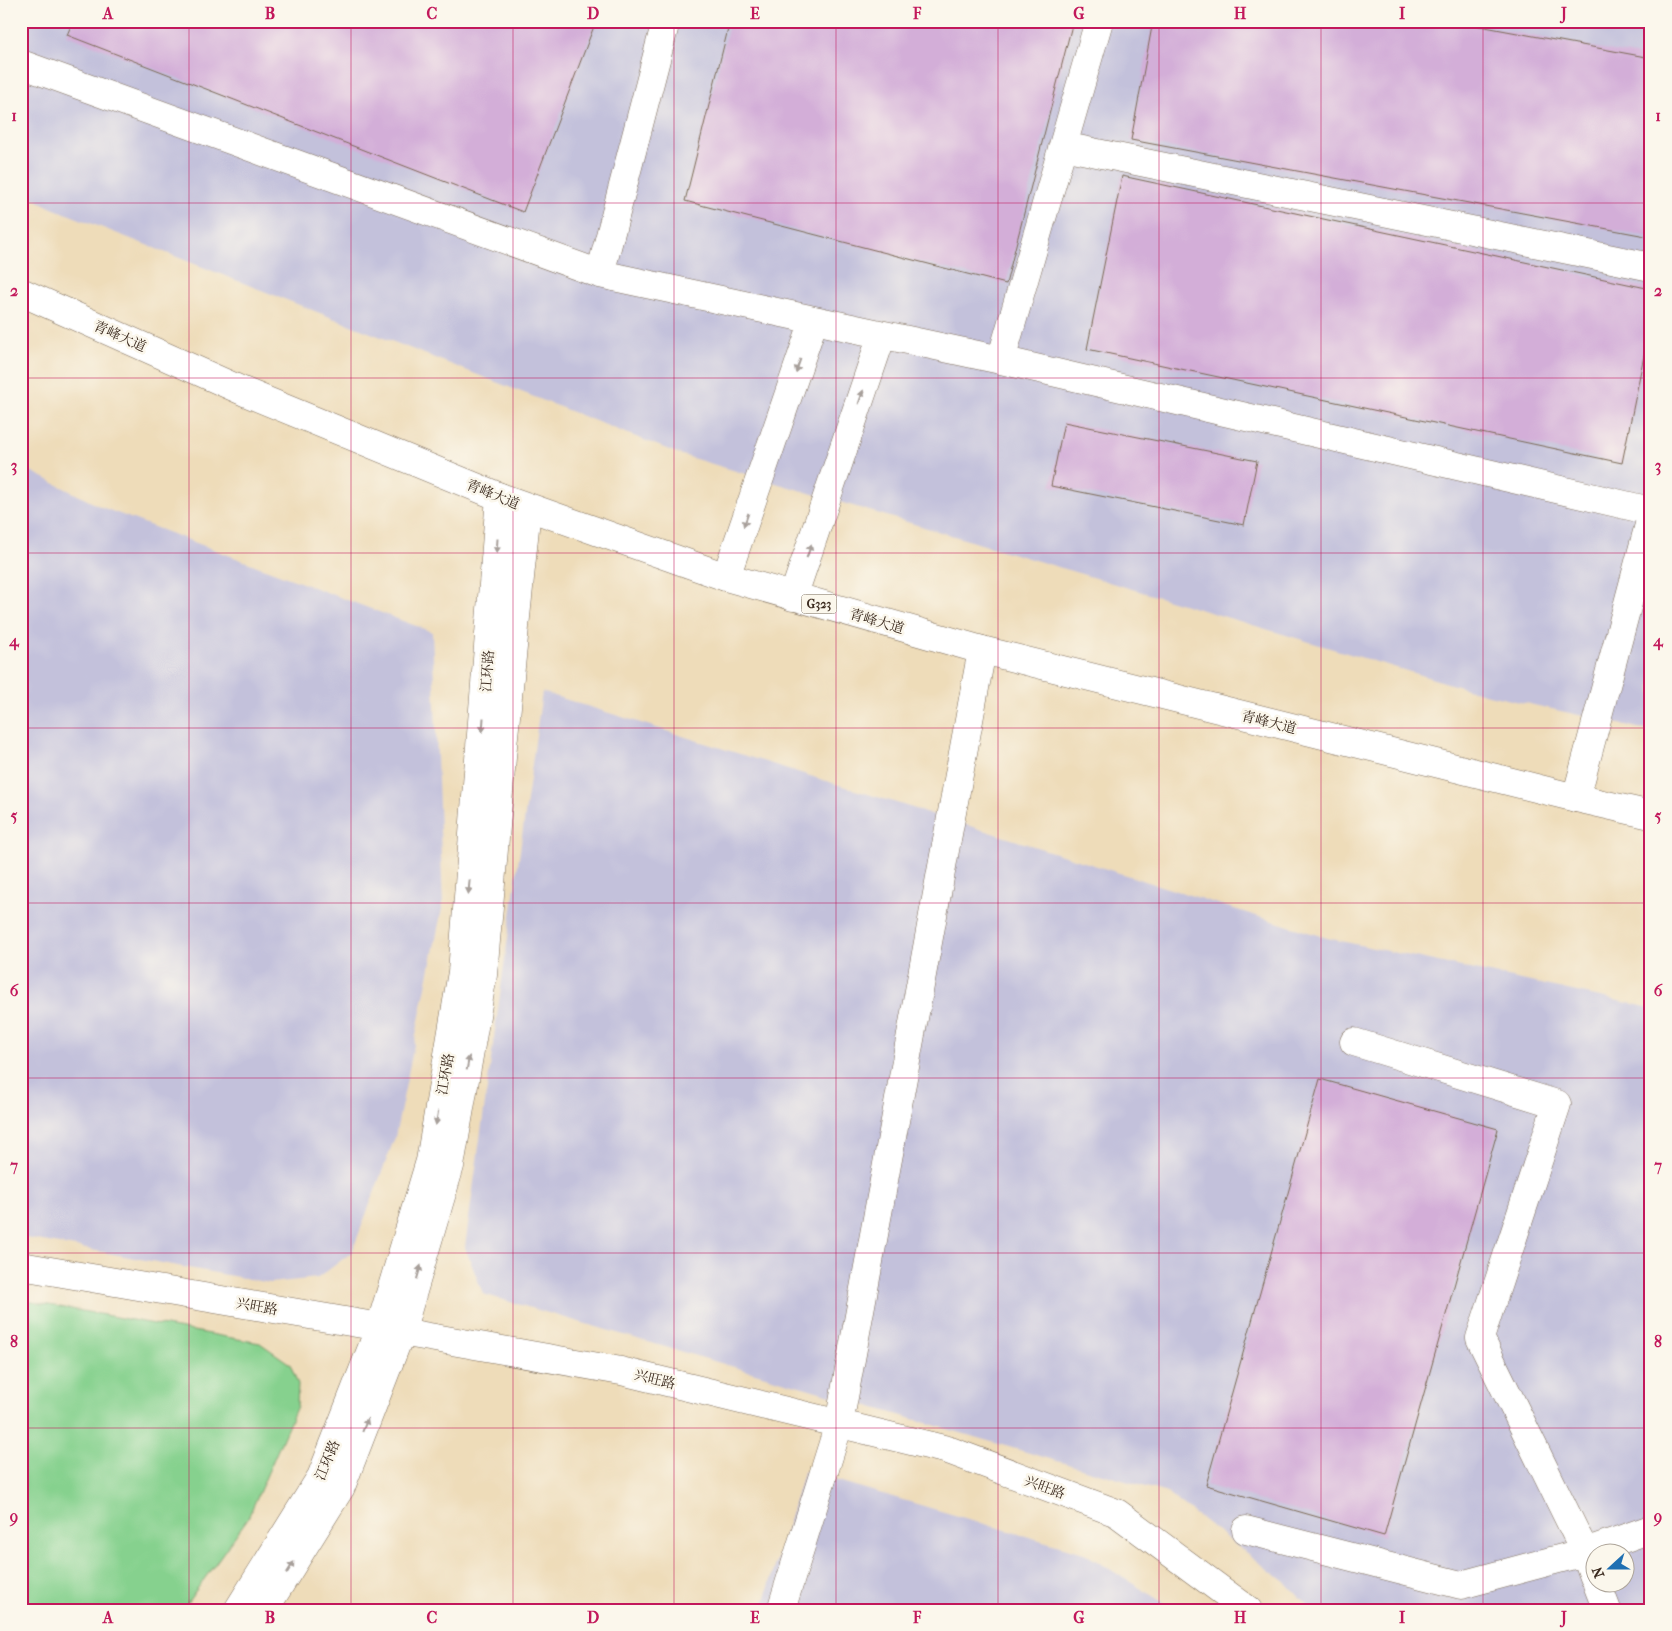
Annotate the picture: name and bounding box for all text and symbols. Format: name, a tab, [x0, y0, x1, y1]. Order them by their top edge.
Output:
text: A	[102, 4, 114, 23]
text: B	[265, 4, 275, 23]
text: C	[427, 4, 438, 23]
text: D	[587, 4, 599, 23]
text: E	[750, 4, 760, 23]
text: F	[912, 4, 922, 23]
text: G	[1073, 4, 1085, 23]
text: H	[1234, 4, 1247, 23]
text: I	[1399, 4, 1406, 23]
text: J	[1559, 4, 1567, 24]
text: 1	[11, 106, 17, 125]
text: 1	[1655, 106, 1661, 125]
text: 2	[10, 281, 18, 300]
text: 2	[1654, 281, 1662, 300]
street label: 青峰大道	[91, 317, 149, 356]
one-way arrow	[794, 359, 802, 374]
one-way arrow	[858, 389, 866, 404]
text: 3	[11, 456, 17, 476]
text: 3	[1655, 456, 1661, 476]
street label: 青峰大道	[464, 476, 522, 513]
one-way arrow	[741, 513, 749, 528]
one-way arrow	[492, 538, 500, 554]
one-way arrow	[805, 543, 813, 558]
road number: G323	[802, 594, 836, 614]
street label: 青峰大道	[848, 606, 906, 637]
text: 4	[8, 631, 20, 651]
text: 4	[1652, 631, 1664, 651]
street label: 江环路	[478, 649, 497, 693]
street label: 青峰大道	[1240, 707, 1298, 738]
one-way arrow	[478, 718, 486, 734]
text: 5	[11, 806, 18, 825]
text: 5	[1655, 806, 1662, 825]
one-way arrow	[465, 880, 473, 896]
text: 6	[10, 981, 19, 1000]
text: 6	[1654, 981, 1663, 1000]
street label: 江环路	[433, 1052, 458, 1096]
one-way arrow	[464, 1055, 472, 1071]
one-way arrow	[433, 1110, 441, 1126]
text: 7	[9, 1156, 18, 1175]
text: 7	[1653, 1156, 1662, 1175]
one-way arrow	[416, 1265, 424, 1280]
street label: 兴旺路	[235, 1294, 279, 1319]
text: 8	[10, 1332, 18, 1351]
text: 8	[1654, 1332, 1662, 1351]
street label: 兴旺路	[632, 1366, 677, 1393]
one-way arrow	[361, 1417, 369, 1432]
street label: 江环路	[311, 1438, 343, 1483]
street label: 兴旺路	[1022, 1472, 1067, 1503]
text: 9	[9, 1507, 18, 1527]
text: 9	[1653, 1507, 1662, 1527]
north arrow	[1584, 1544, 1634, 1594]
one-way arrow	[285, 1562, 294, 1575]
text: N	[1588, 1564, 1608, 1580]
text: A	[102, 1608, 114, 1627]
text: B	[265, 1608, 275, 1627]
text: C	[427, 1608, 438, 1627]
text: D	[587, 1608, 599, 1627]
text: E	[750, 1608, 760, 1627]
text: F	[912, 1608, 922, 1627]
text: G	[1073, 1608, 1085, 1627]
text: H	[1234, 1608, 1247, 1627]
text: I	[1399, 1608, 1406, 1627]
text: J	[1559, 1608, 1567, 1628]

